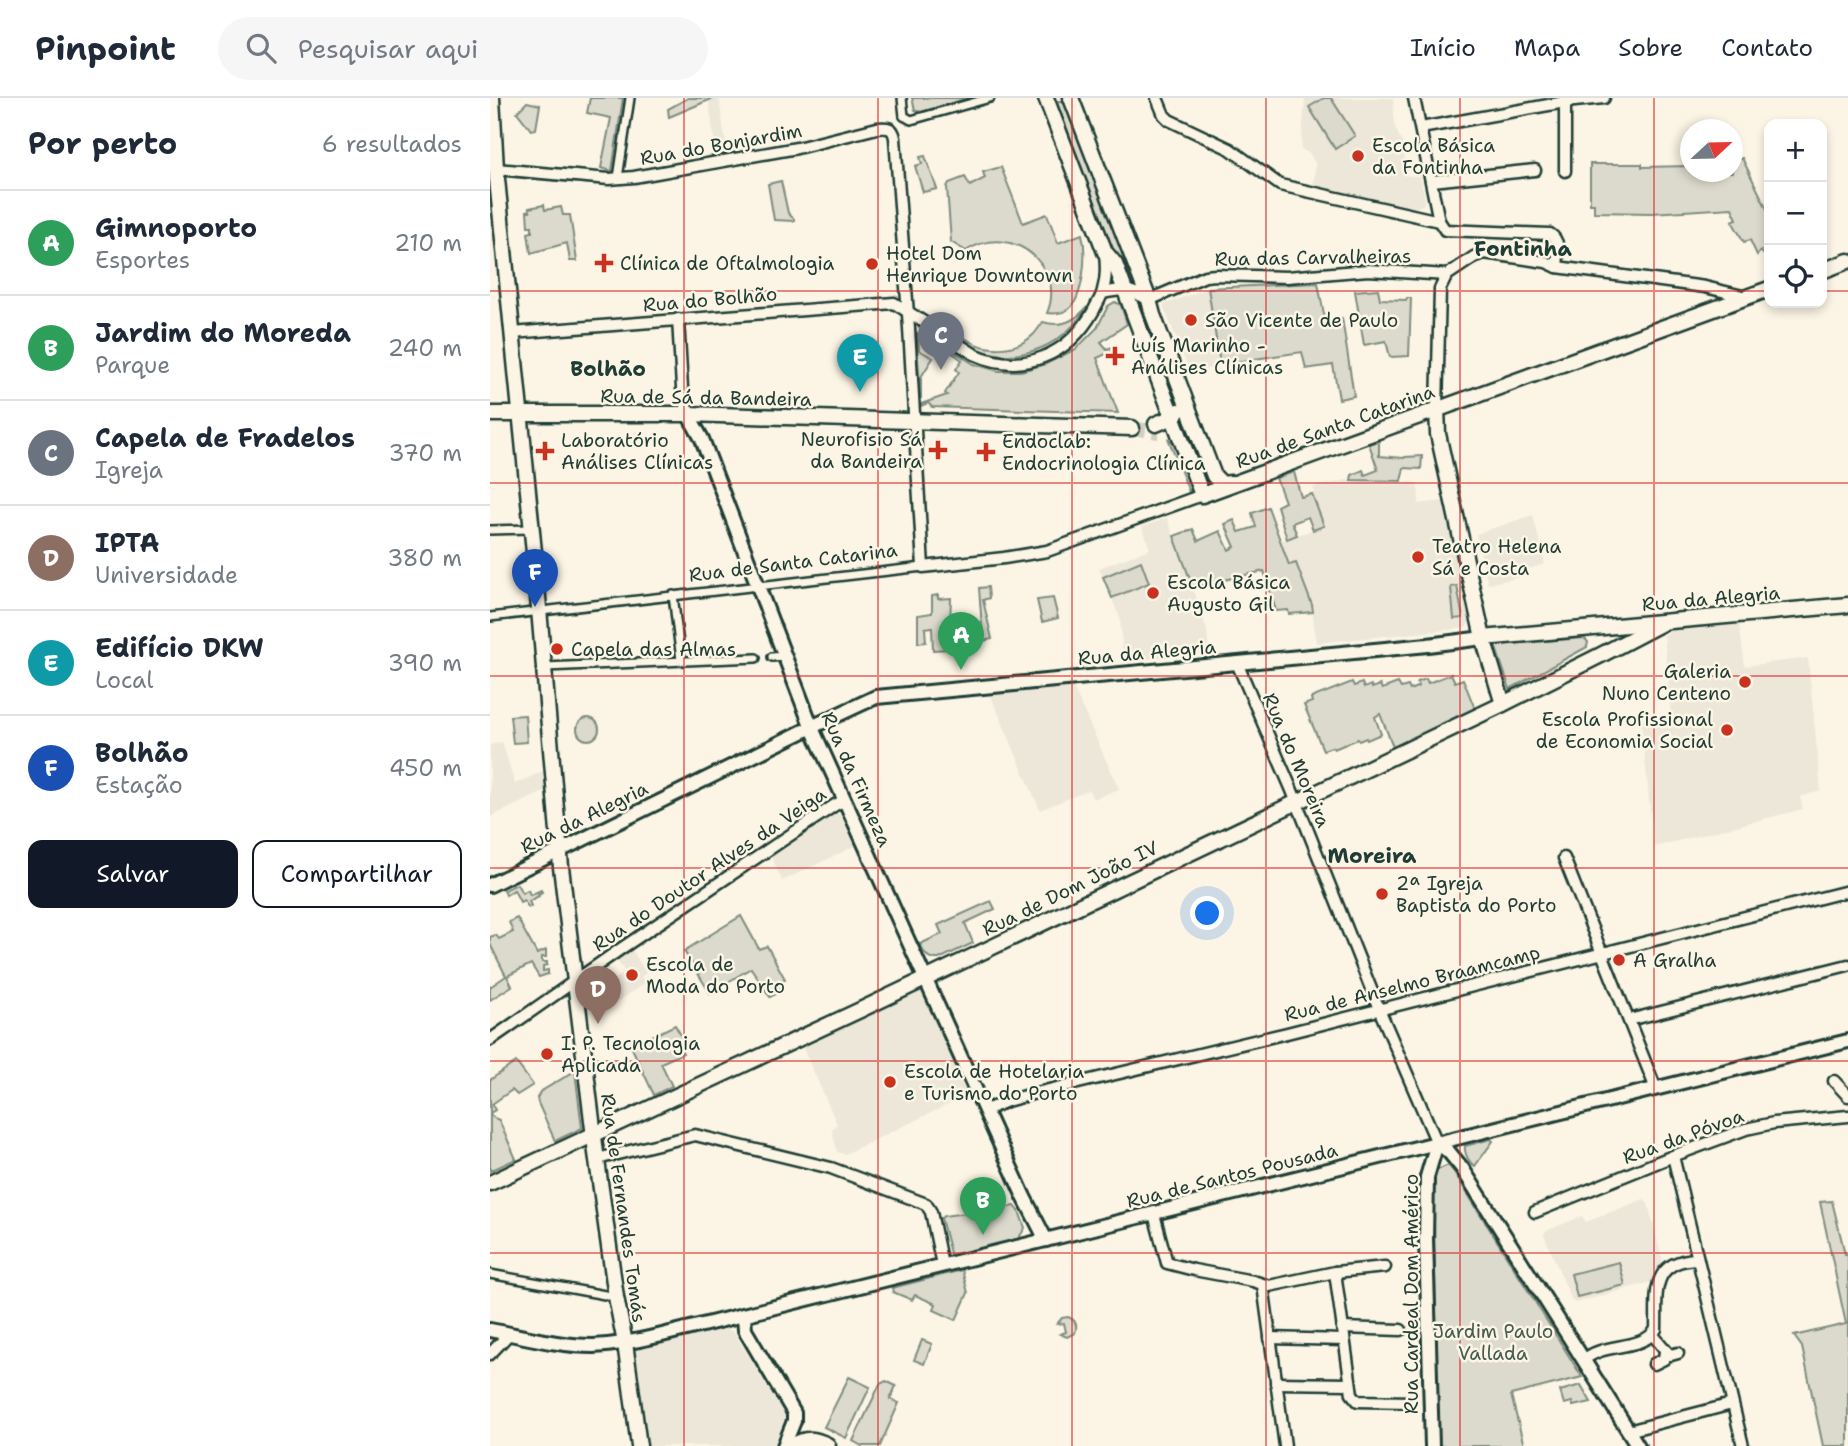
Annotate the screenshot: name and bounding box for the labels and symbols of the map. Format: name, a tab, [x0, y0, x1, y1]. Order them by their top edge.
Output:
street label: Rua do Bonjardim	[638, 118, 804, 171]
north arrow	[1680, 119, 1743, 182]
place label: Escola Básica da Fontinha	[1372, 133, 1495, 180]
marker: Escola Básica da Fontinha	[1350, 148, 1366, 164]
district label: Fontinha	[1474, 235, 1573, 263]
place label: Hotel Dom Henrique Downtown	[886, 241, 1073, 288]
street label: Rua das Carvalheiras	[1214, 243, 1412, 272]
place label: Clínica de Oftalmologia	[620, 251, 834, 276]
marker: Clínica de Oftalmologia	[594, 253, 614, 273]
marker: Hotel Dom Henrique Downtown	[864, 256, 880, 272]
street label: Rua do Bolhão	[642, 281, 778, 318]
place label: São Vicente de Paulo	[1205, 308, 1398, 333]
pin: C	[918, 312, 964, 370]
marker: São Vicente de Paulo	[1183, 312, 1199, 328]
place label: Luís Marinho - Análises Clínicas	[1131, 333, 1283, 380]
pin: E	[837, 334, 883, 392]
marker: Luís Marinho - Análises Clínicas	[1105, 346, 1125, 366]
district label: Bolhão	[570, 355, 646, 383]
street label: Rua de Santa Catarina	[1232, 379, 1438, 474]
street label: Rua de Sá da Bandeira	[600, 383, 812, 412]
place label: Neurofisio Sá da Bandeira	[800, 427, 922, 474]
place label: Laboratório Análises Clínicas	[561, 428, 713, 475]
place label: Endoclab: Endocrinologia Clínica	[1002, 429, 1206, 476]
marker: Neurofisio Sá da Bandeira	[928, 440, 948, 460]
marker: Laboratório Análises Clínicas	[535, 441, 555, 461]
marker: Endoclab: Endocrinologia Clínica	[976, 442, 996, 462]
place label: Teatro Helena Sá e Costa	[1432, 534, 1562, 581]
street label: Rua de Santa Catarina	[687, 537, 899, 588]
pin: F	[512, 549, 558, 607]
marker: Teatro Helena Sá e Costa	[1410, 549, 1426, 565]
place label: Escola Básica Augusto Gil	[1167, 570, 1290, 617]
street label: Rua da Alegria	[1641, 580, 1781, 617]
marker: Escola Básica Augusto Gil	[1145, 585, 1161, 601]
pin: A	[938, 612, 984, 670]
street label: Rua da Alegria	[1077, 634, 1217, 671]
place label: Capela das Almas	[571, 637, 736, 662]
marker: Capela das Almas	[549, 641, 565, 657]
place label: Galeria Nuno Centeno	[1602, 659, 1731, 706]
marker: Galeria Nuno Centeno	[1737, 674, 1753, 690]
street label: Rua do Moreira	[1257, 689, 1336, 831]
place label: Escola Profissional de Economia Social	[1536, 707, 1713, 754]
street label: Rua da Firmeza	[816, 708, 898, 851]
marker: Escola Profissional de Economia Social	[1719, 722, 1735, 738]
street label: Rua da Alegria	[516, 776, 652, 859]
street label: Rua do Doutor Alves da Veiga	[588, 782, 831, 957]
street label: Rua de Dom João IV	[978, 835, 1163, 942]
district label: Moreira	[1328, 842, 1417, 870]
place label: 2ª Igreja Baptista do Porto	[1396, 871, 1557, 918]
marker: 2ª Igreja Baptista do Porto	[1374, 886, 1390, 902]
your location	[1190, 896, 1224, 930]
street label: Rua de Anselmo Braamcamp	[1282, 940, 1543, 1027]
place label: A Gralha	[1633, 948, 1716, 973]
place label: Escola de Moda do Porto	[646, 952, 785, 999]
marker: A Gralha	[1611, 952, 1627, 968]
pin: D	[575, 966, 621, 1024]
marker: Escola de Moda do Porto	[624, 967, 640, 983]
place label: I. P. Tecnologia Aplicada	[561, 1031, 700, 1078]
marker: I. P. Tecnologia Aplicada	[539, 1046, 555, 1062]
place label: Escola de Hotelaria e Turismo do Porto	[904, 1059, 1084, 1106]
marker: Escola de Hotelaria e Turismo do Porto	[882, 1074, 898, 1090]
street label: Rua de Fernandes Tomás	[595, 1092, 652, 1324]
street label: Rua da Póvoa	[1619, 1103, 1747, 1170]
street label: Rua de Santos Pousada	[1124, 1137, 1340, 1214]
street label: Rua Cardeal Dom Américo	[1399, 1174, 1424, 1414]
pin: B	[960, 1177, 1006, 1235]
park label: Jardim Paulo Vallada	[1433, 1319, 1553, 1366]

